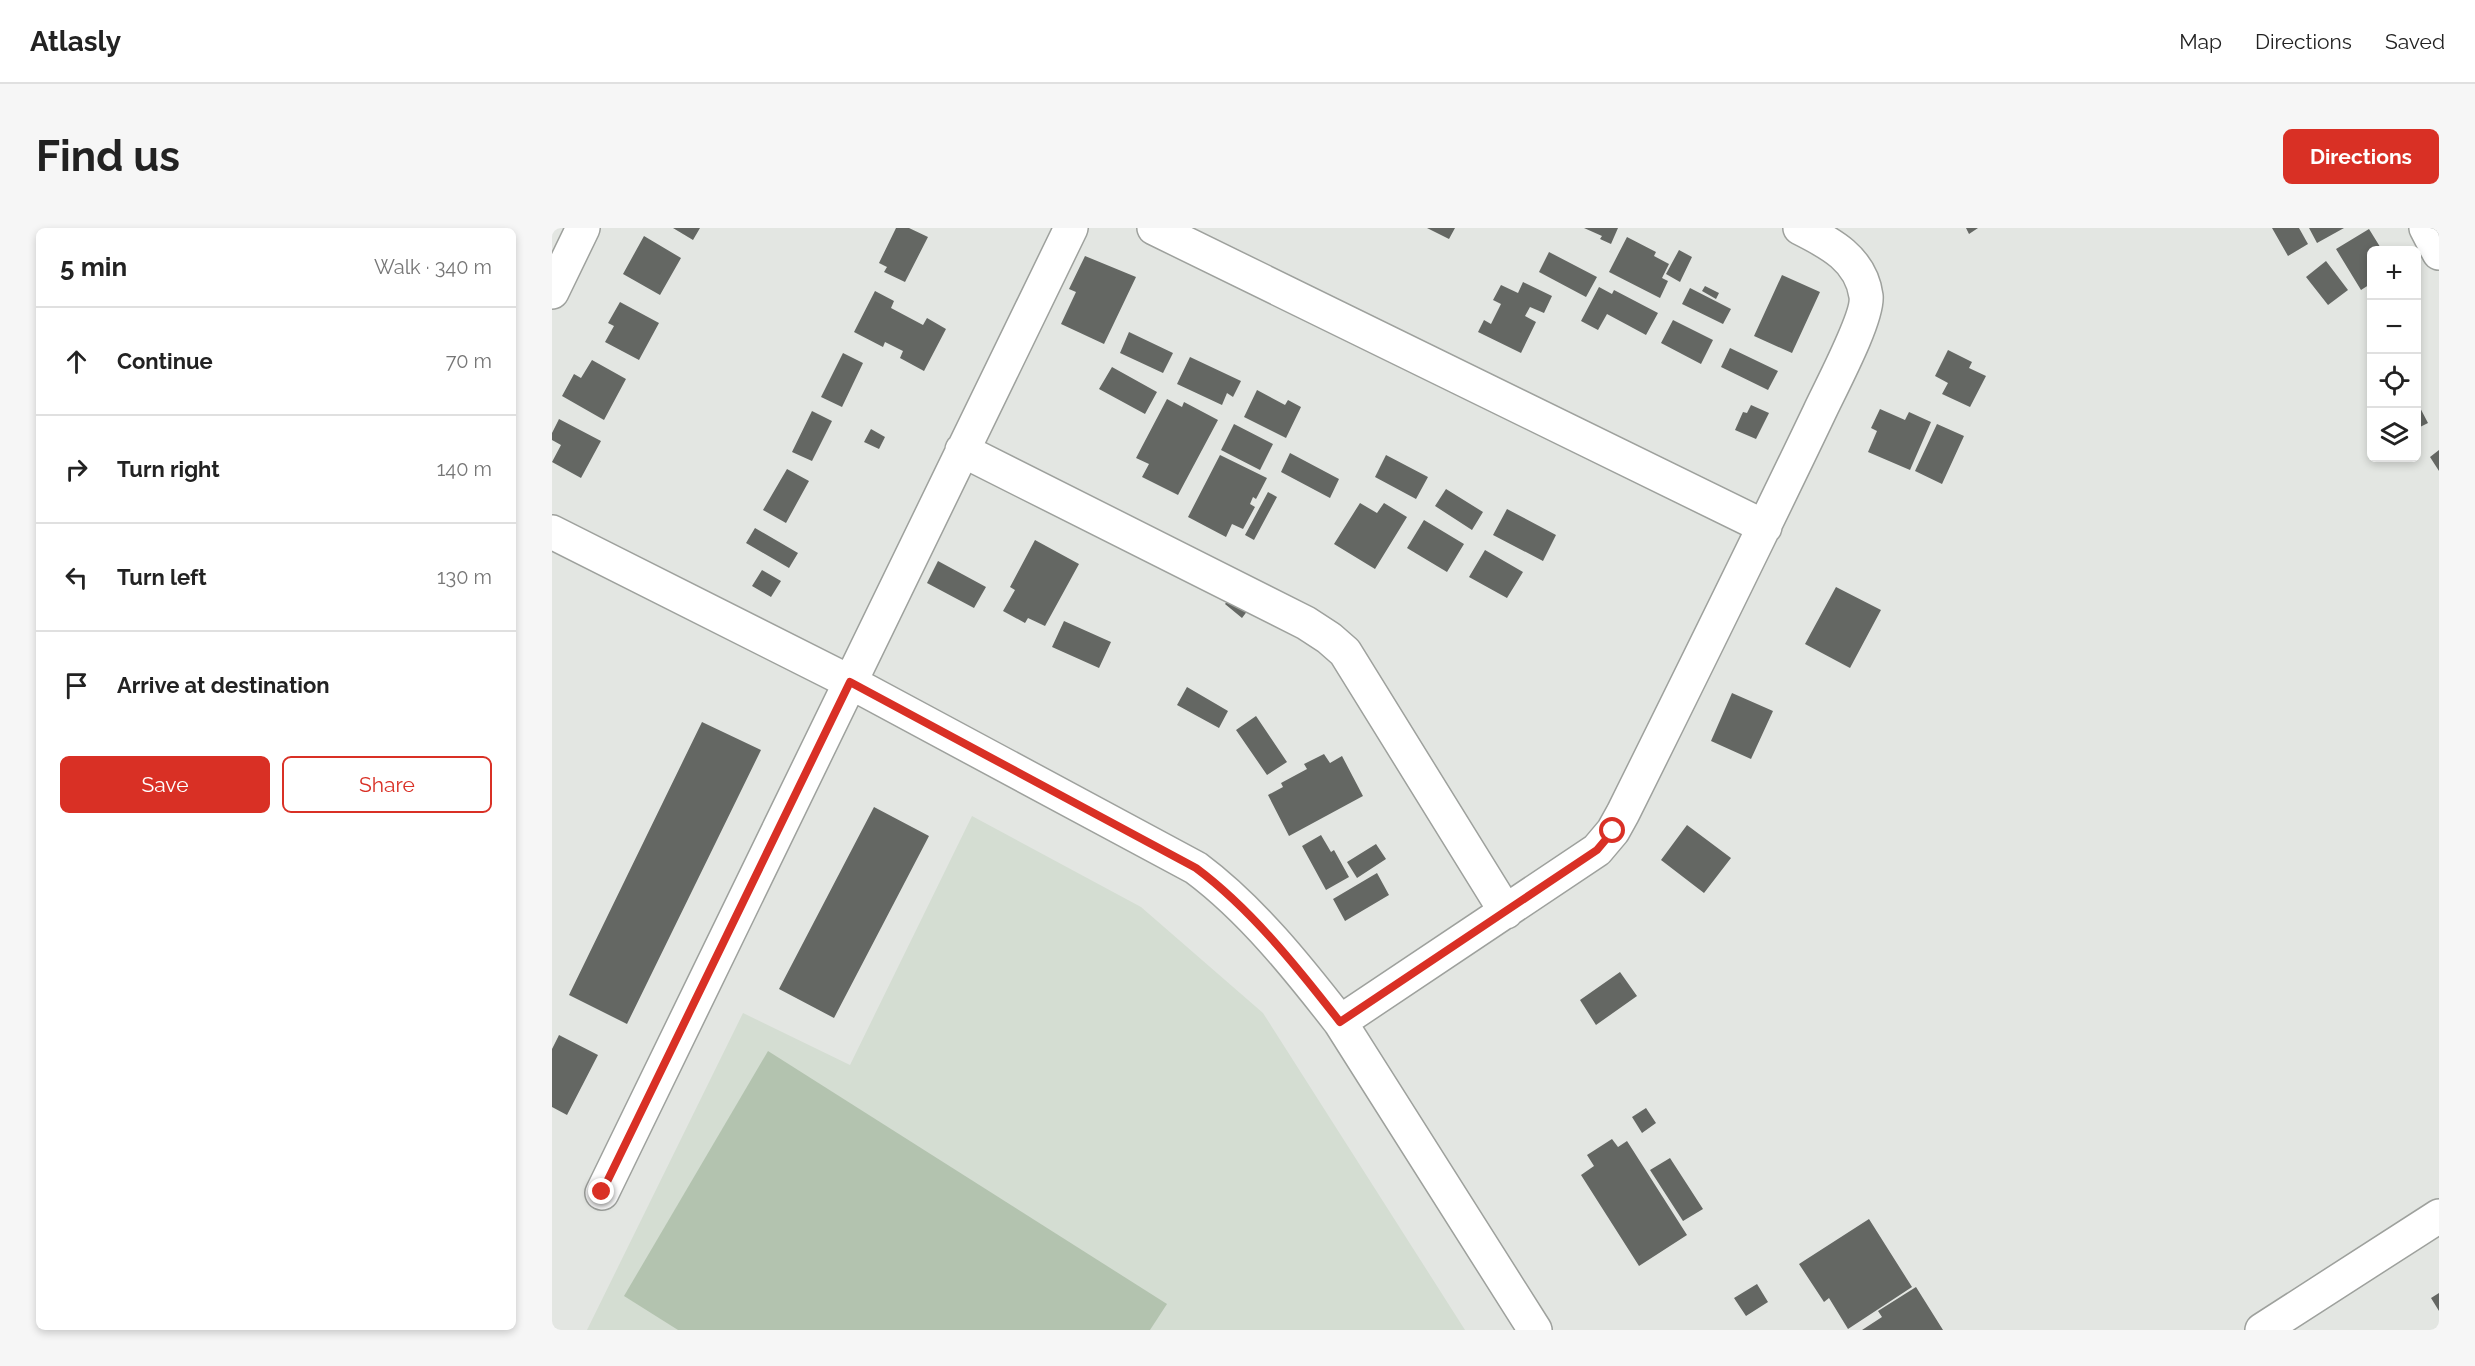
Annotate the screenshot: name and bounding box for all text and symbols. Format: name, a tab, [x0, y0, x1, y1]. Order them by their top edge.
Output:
text: Atlasly	[30, 25, 121, 58]
text: Map	[2179, 29, 2222, 54]
text: Directions	[2255, 29, 2352, 54]
text: Saved	[2385, 29, 2445, 54]
button: Directions	[2283, 129, 2439, 184]
text: Find us	[36, 132, 180, 181]
map controls	[2367, 246, 2421, 462]
button: +	[2367, 246, 2421, 300]
text: 5 min	[60, 252, 127, 282]
text: Walk · 340 m	[374, 255, 492, 279]
button: −	[2367, 300, 2421, 354]
icon: ahead	[60, 345, 93, 378]
text: Continue	[117, 348, 213, 374]
text: 70 m	[446, 349, 492, 373]
button: locate	[2367, 354, 2421, 408]
button: layers	[2367, 408, 2421, 462]
icon: right	[60, 453, 93, 486]
text: Turn right	[117, 456, 220, 482]
text: 140 m	[437, 457, 492, 481]
icon: left	[60, 561, 93, 594]
text: Turn left	[117, 564, 207, 590]
text: 130 m	[437, 565, 492, 589]
icon: arrive	[60, 669, 93, 702]
text: Arrive at destination	[117, 672, 330, 698]
button: Save	[60, 756, 270, 813]
button: Share	[282, 756, 492, 813]
route start	[1599, 817, 1625, 843]
route end	[588, 1178, 614, 1204]

